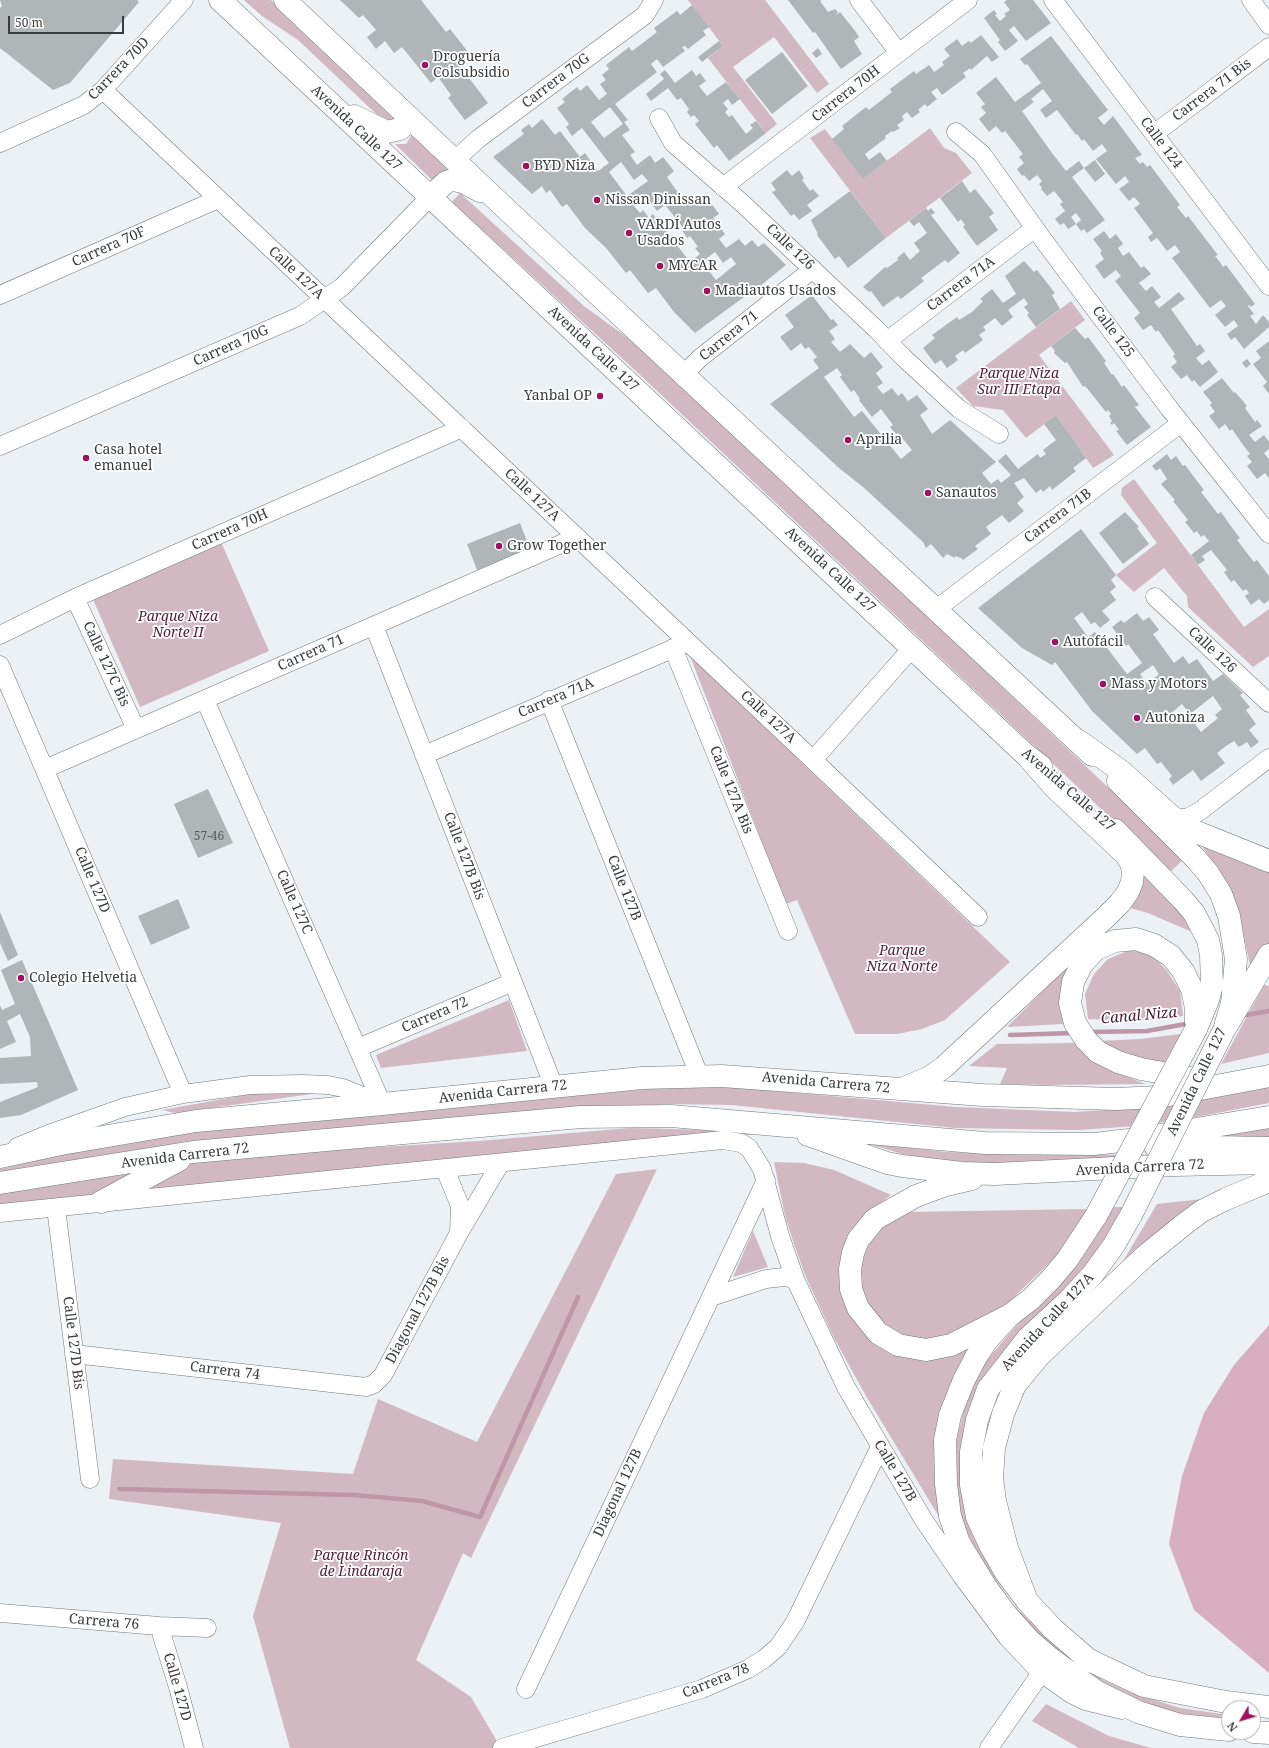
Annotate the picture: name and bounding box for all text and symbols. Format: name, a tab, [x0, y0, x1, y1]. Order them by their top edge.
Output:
scale bar	[10, 8, 126, 34]
text: 50 m	[15, 14, 43, 31]
street label: Carrera 70D	[85, 34, 153, 104]
place label: Droguería Colsubsidio	[433, 49, 510, 82]
street label: Carrera 70G	[519, 50, 593, 112]
street label: Carrera 71 Bis	[1169, 55, 1255, 125]
marker: Droguería Colsubsidio	[420, 60, 430, 70]
street label: Carrera 70H	[809, 62, 883, 126]
street label: Avenida Calle 127	[307, 82, 405, 174]
street label: Calle 124	[1136, 114, 1186, 172]
place label: BYD Niza	[534, 158, 595, 174]
marker: BYD Niza	[521, 161, 531, 171]
place label: Nissan Dinissan	[605, 192, 711, 208]
marker: Nissan Dinissan	[592, 195, 602, 205]
place label: VARDÍ Autos Usados	[637, 217, 721, 250]
street label: Calle 126	[762, 220, 818, 274]
street label: Carrera 70F	[70, 223, 148, 271]
marker: VARDÍ Autos Usados	[624, 228, 634, 238]
street label: Calle 127A	[265, 243, 327, 303]
street label: Carrera 71A	[924, 253, 998, 315]
place label: MYCAR	[668, 258, 717, 274]
marker: MYCAR	[655, 261, 665, 271]
place label: Madiautos Usados	[715, 283, 836, 299]
marker: Madiautos Usados	[702, 286, 712, 296]
street label: Avenida Calle 127	[544, 303, 642, 395]
street label: Calle 125	[1088, 303, 1138, 361]
street label: Carrera 71	[696, 307, 762, 365]
street label: Carrera 70G	[191, 322, 271, 370]
park label: Parque Niza Sur III Etapa	[977, 366, 1061, 398]
place label: Yanbal OP	[524, 388, 592, 404]
marker: Yanbal OP	[595, 391, 605, 401]
place label: Aprilia	[856, 432, 902, 448]
marker: Aprilia	[843, 435, 853, 445]
place label: Casa hotel emanuel	[94, 442, 162, 474]
marker: Casa hotel emanuel	[81, 453, 91, 463]
street label: Calle 127A	[501, 465, 563, 525]
place label: Sanautos	[936, 485, 997, 501]
street label: Carrera 71B	[1021, 485, 1095, 547]
marker: Sanautos	[923, 488, 933, 498]
street label: Carrera 70H	[189, 506, 271, 554]
street label: Avenida Calle 127	[781, 524, 879, 616]
place label: Grow Together	[507, 538, 606, 554]
marker: Grow Together	[494, 541, 504, 551]
park label: Parque Niza Norte II	[138, 609, 218, 642]
street label: Calle 127C Bis	[79, 619, 133, 709]
street label: Calle 126	[1184, 623, 1240, 677]
street label: Carrera 71	[275, 631, 347, 675]
place label: Autofácil	[1063, 634, 1123, 650]
marker: Autofácil	[1050, 637, 1060, 647]
street label: Carrera 71A	[516, 675, 596, 721]
place label: Mass y Motors	[1111, 676, 1207, 692]
marker: Mass y Motors	[1098, 679, 1108, 689]
street label: Calle 127A	[737, 687, 799, 747]
place label: Autoniza	[1145, 710, 1205, 726]
marker: Autoniza	[1132, 713, 1142, 723]
street label: Calle 127A Bis	[706, 744, 756, 836]
street label: Avenida Calle 127	[1018, 745, 1118, 835]
street label: Calle 127B Bis	[440, 810, 488, 902]
house number: 57-46	[194, 830, 224, 844]
street label: Calle 127D	[71, 845, 113, 915]
street label: Calle 127B	[603, 853, 645, 923]
street label: Calle 127C	[272, 867, 316, 937]
park label: Parque Niza Norte	[866, 943, 938, 976]
place label: Colegio Helvetia	[29, 970, 137, 986]
marker: Colegio Helvetia	[16, 973, 26, 983]
street label: Carrera 72	[399, 993, 471, 1037]
water label: Canal Niza	[1100, 1004, 1178, 1028]
street label: Avenida Calle 127	[1164, 1025, 1230, 1139]
street label: Avenida Carrera 72	[761, 1069, 891, 1097]
street label: Avenida Carrera 72	[438, 1077, 568, 1107]
street label: Avenida Carrera 72	[120, 1140, 250, 1172]
street label: Avenida Carrera 72	[1075, 1156, 1205, 1180]
street label: Diagonal 127B Bis	[383, 1253, 453, 1367]
street label: Avenida Calle 127A	[998, 1270, 1098, 1374]
street label: Calle 127D Bis	[59, 1296, 87, 1390]
street label: Carrera 74	[189, 1358, 261, 1384]
street label: Calle 127B	[870, 1437, 920, 1505]
street label: Diagonal 127B	[590, 1446, 646, 1540]
park label: Parque Rincón de Lindaraja	[313, 1548, 409, 1580]
street label: Carrera 76	[68, 1611, 140, 1633]
street label: Calle 127D	[159, 1651, 195, 1723]
street label: Carrera 78	[680, 1660, 752, 1702]
north arrow	[1221, 1700, 1261, 1740]
text: N	[1223, 1719, 1241, 1735]

